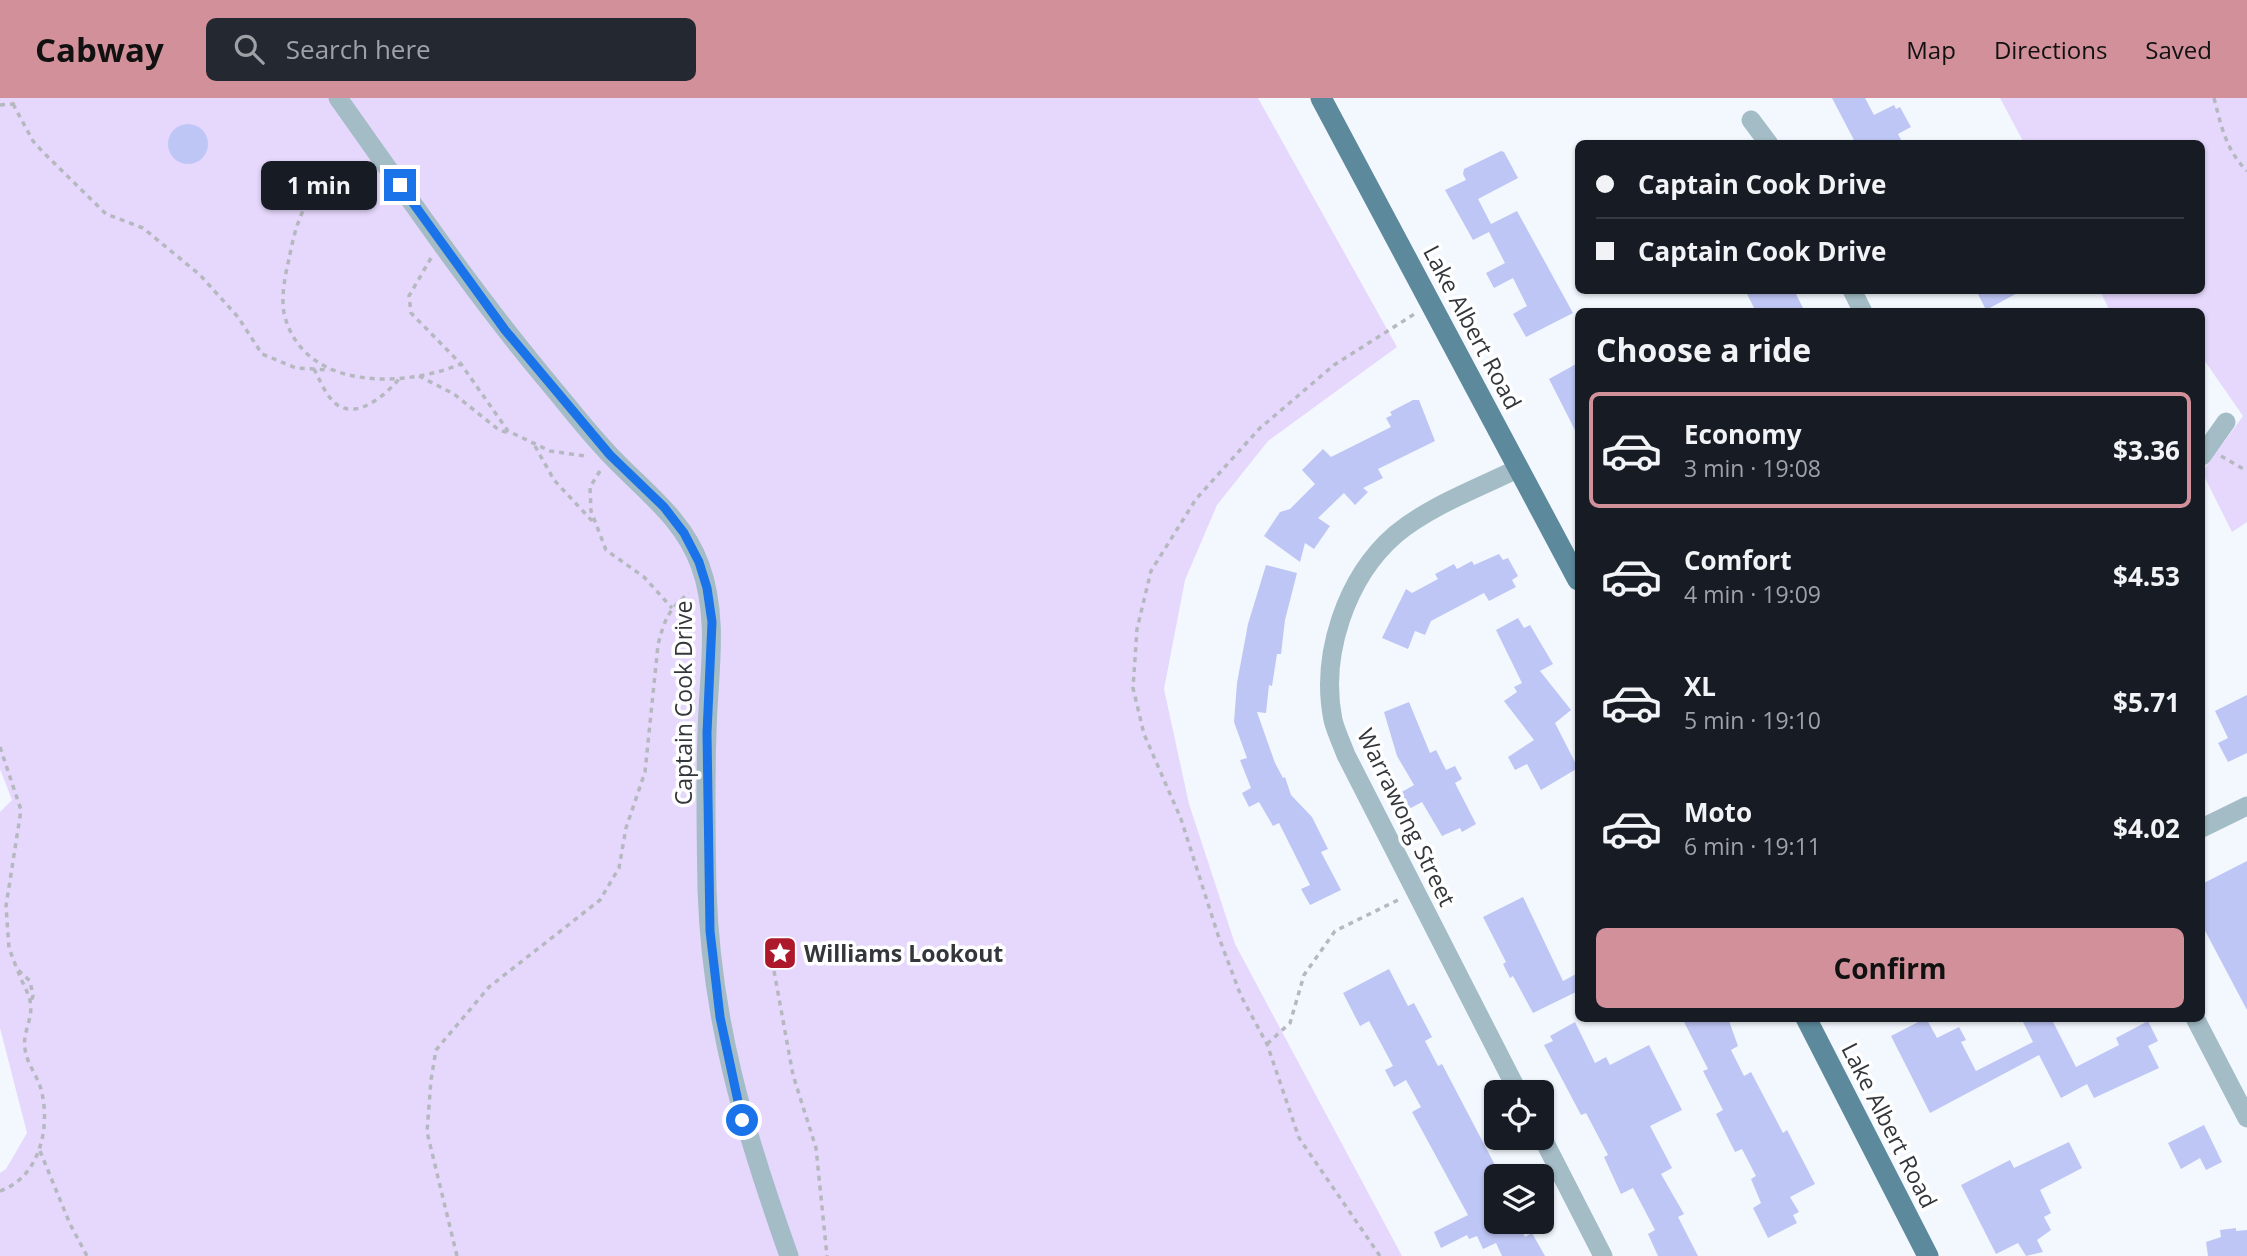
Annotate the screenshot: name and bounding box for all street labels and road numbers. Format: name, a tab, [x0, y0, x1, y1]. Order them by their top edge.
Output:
street label: Lake Albert Road	[1416, 239, 1530, 415]
street label: Captain Cook Drive	[667, 601, 699, 805]
street label: Warrawong Street	[1350, 723, 1464, 911]
street label: Lake Albert Road	[1835, 1037, 1945, 1213]

